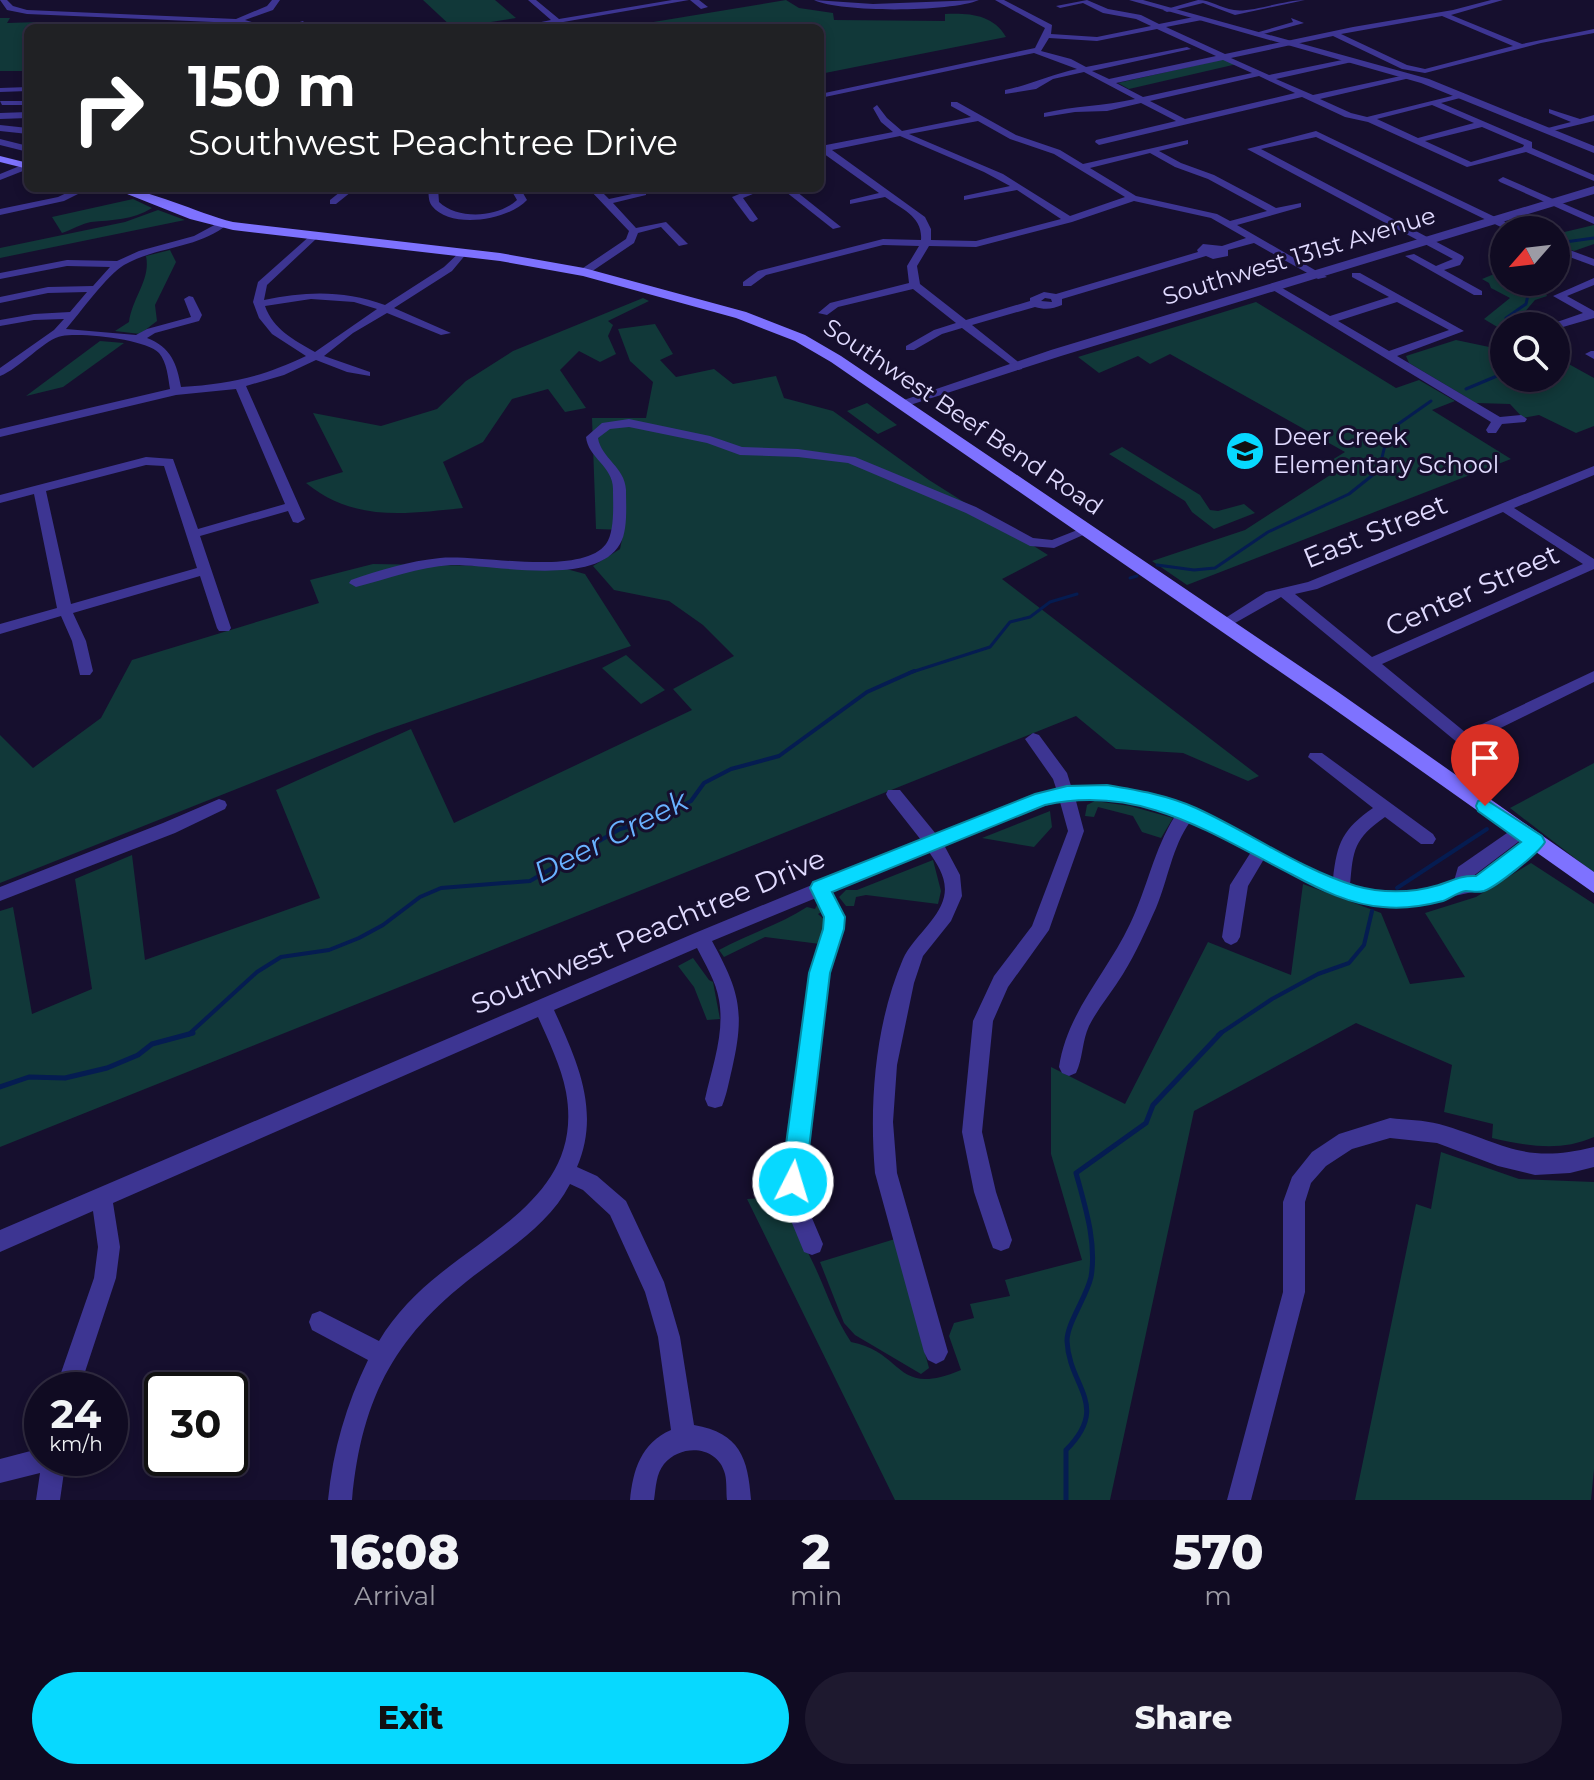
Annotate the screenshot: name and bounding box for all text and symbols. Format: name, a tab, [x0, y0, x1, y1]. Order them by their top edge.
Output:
text: 150 m	[188, 52, 356, 120]
icon: right	[56, 56, 160, 160]
text: Southwest Peachtree Drive	[188, 120, 678, 164]
street label: Southwest 131st Avenue	[1159, 200, 1439, 311]
north arrow	[1490, 216, 1570, 296]
map controls	[1490, 216, 1570, 392]
street label: Southwest Beef Bend Road	[818, 312, 1108, 521]
button: search	[1490, 312, 1570, 392]
place label: Deer Creek Elementary School	[1273, 422, 1499, 479]
school or university icon: Deer Creek Elementary School	[1224, 430, 1266, 472]
street label: East Street	[1298, 487, 1452, 575]
street label: Center Street	[1380, 537, 1564, 643]
pin	[1451, 724, 1519, 806]
icon: arrive	[1463, 736, 1507, 780]
water label: Deer Creek	[527, 781, 695, 891]
street label: Southwest Peachtree Drive	[466, 841, 830, 1021]
position arrow	[751, 1140, 835, 1224]
speed limit sign: 30	[144, 1372, 248, 1476]
text: 24	[51, 1389, 101, 1438]
text: km/h	[49, 1432, 103, 1456]
text: 16:08	[330, 1523, 460, 1581]
text: 2	[802, 1523, 831, 1581]
text: 570	[1173, 1523, 1264, 1581]
text: Arrival	[354, 1580, 436, 1612]
text: min	[790, 1580, 842, 1612]
text: m	[1204, 1580, 1232, 1612]
button: Exit	[32, 1672, 789, 1764]
button: Share	[805, 1672, 1562, 1764]

